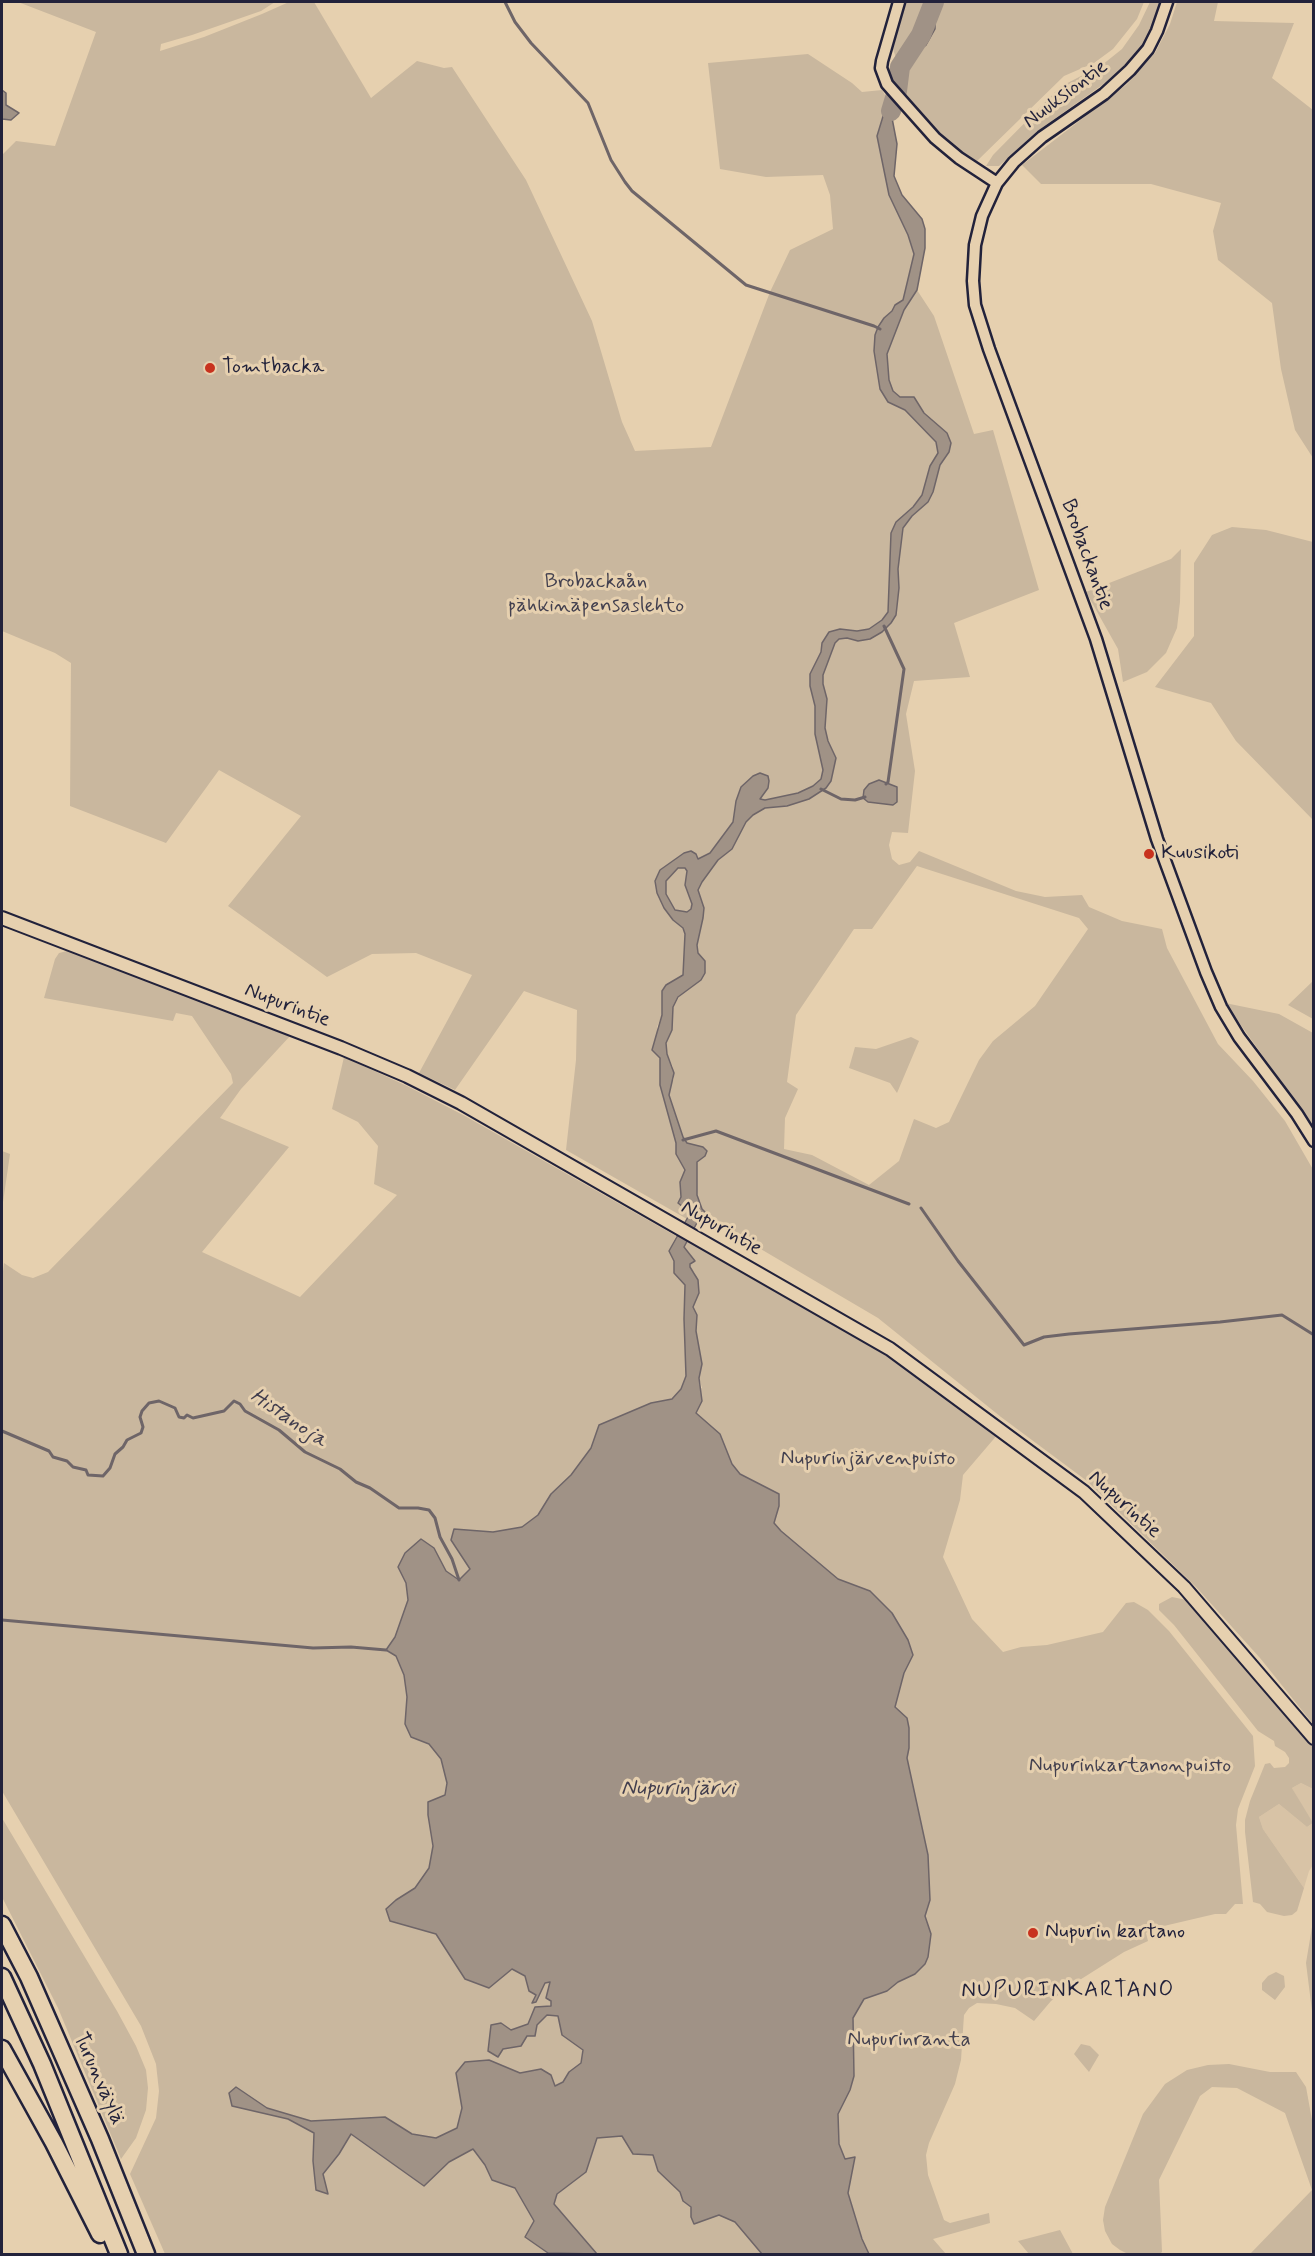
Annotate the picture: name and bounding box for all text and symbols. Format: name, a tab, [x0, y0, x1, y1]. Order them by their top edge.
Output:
street label: Nuuksiontie	[1019, 55, 1113, 135]
place label: Tomtbacka	[222, 355, 324, 381]
marker: Tomtbacka	[203, 361, 217, 375]
street label: Brobackantie	[1054, 496, 1118, 614]
park label: Brobackaån pähkinäpensaslehto	[508, 570, 684, 620]
place label: Kuusikoti	[1161, 841, 1239, 867]
marker: Kuusikoti	[1142, 847, 1156, 861]
street label: Nupurintie	[241, 978, 333, 1034]
street label: Nupurintie	[676, 1196, 766, 1262]
water label: Histanoja	[244, 1384, 332, 1454]
park label: Nupurinjärvenpuisto	[781, 1447, 955, 1473]
street label: Nupurintie	[1082, 1466, 1166, 1544]
park label: Nupurinkartanonpuisto	[1029, 1754, 1231, 1780]
water label: Nupurinjärvi	[621, 1776, 735, 1802]
place label: Nupurin kartano	[1045, 1920, 1185, 1946]
marker: Nupurin kartano	[1026, 1926, 1040, 1940]
district label: NUPURINKARTANO	[963, 1978, 1173, 2004]
park label: Nupurinranta	[847, 2028, 971, 2054]
street label: Turunväylä	[67, 2029, 129, 2129]

